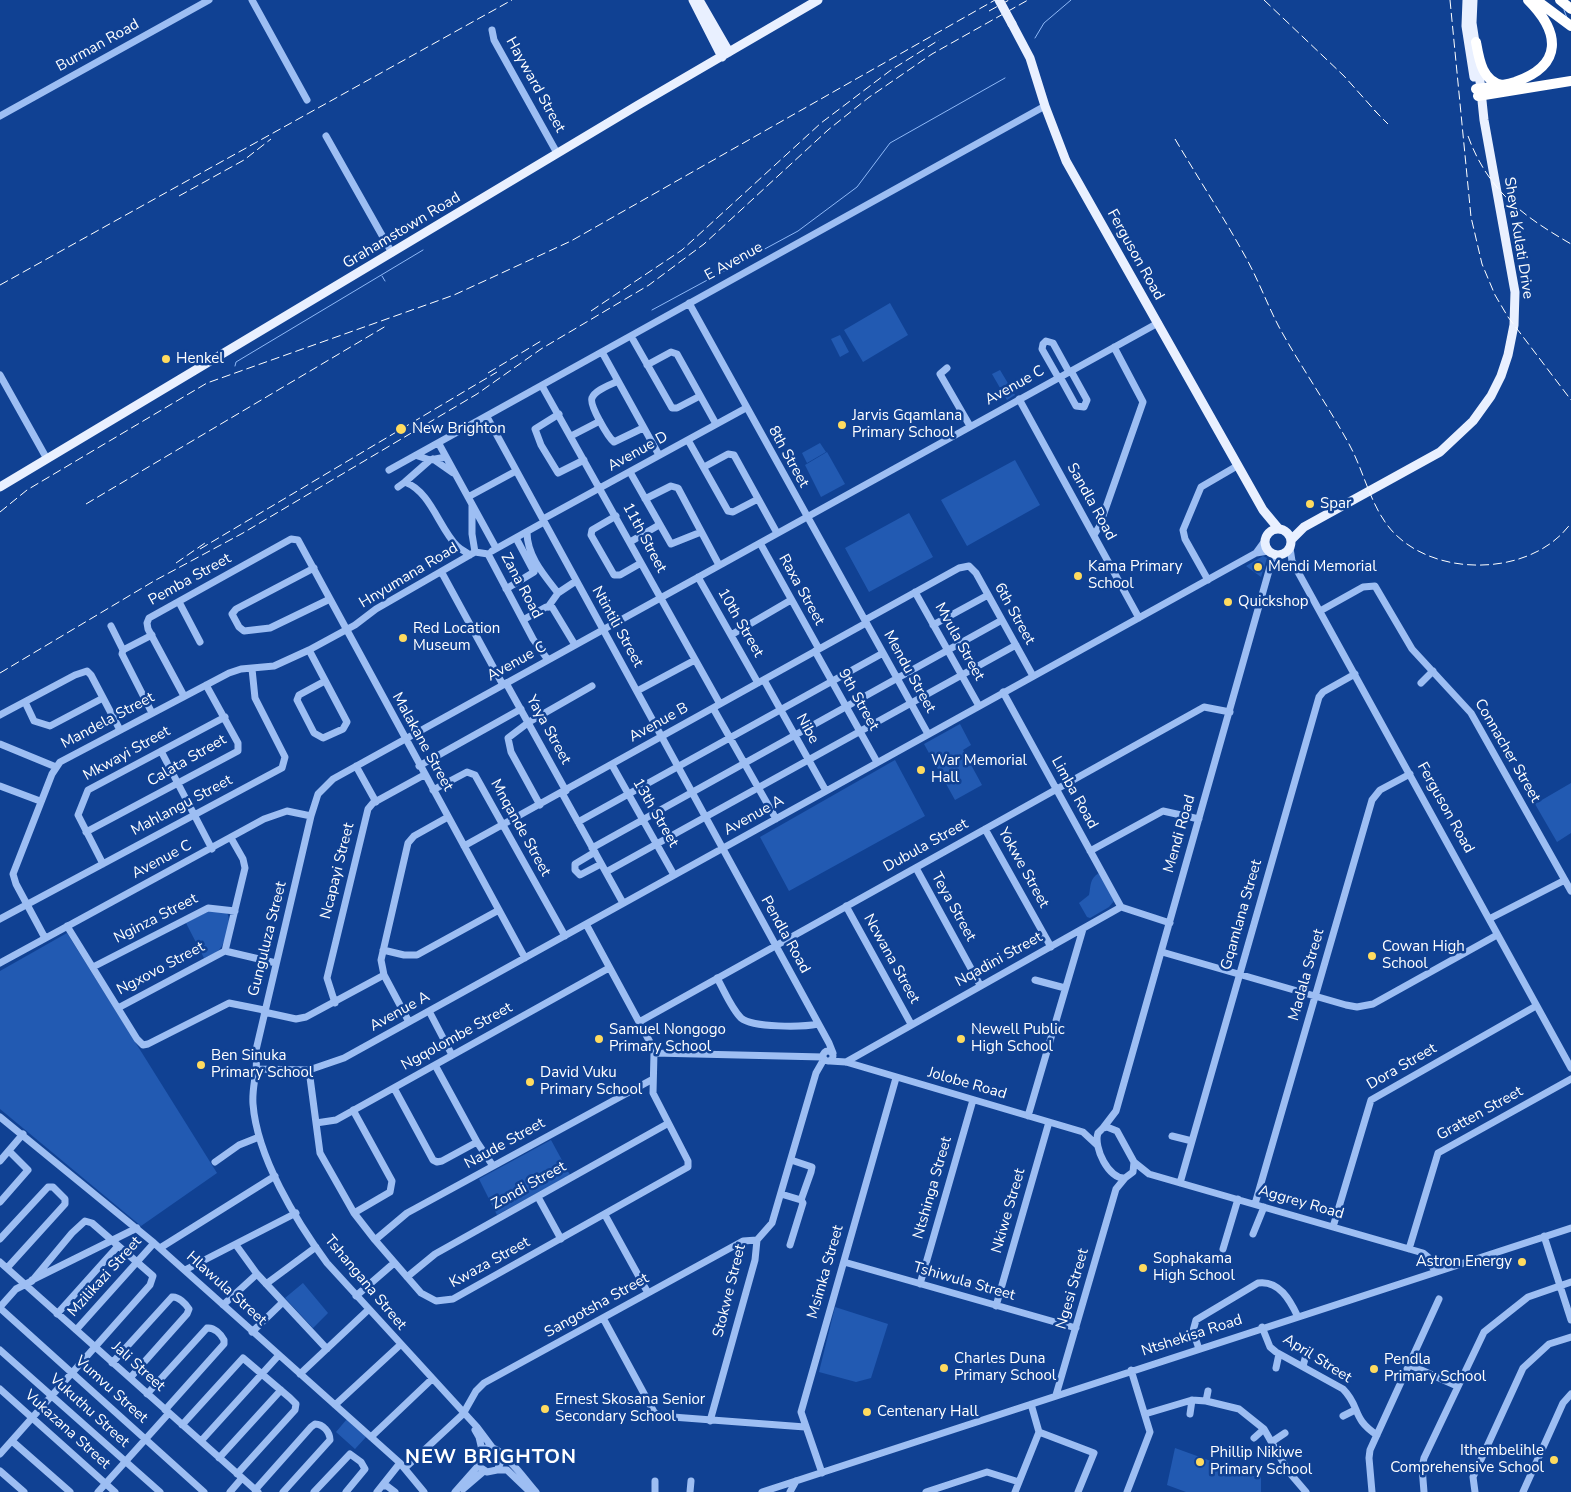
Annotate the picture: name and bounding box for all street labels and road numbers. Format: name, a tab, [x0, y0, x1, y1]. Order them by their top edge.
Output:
street label: Burman Road	[53, 16, 143, 76]
street label: Hayward Street	[501, 34, 569, 136]
street label: Sheya Kulati Drive	[1499, 176, 1537, 300]
street label: Grahamstown Road	[340, 189, 464, 273]
street label: Ferguson Road	[1103, 206, 1167, 304]
street label: E Avenue	[702, 239, 766, 285]
street label: Avenue C	[982, 362, 1048, 410]
street label: 8th Street	[764, 423, 812, 491]
street label: Avenue D	[605, 428, 671, 476]
street label: Sandla Road	[1062, 460, 1120, 544]
street label: 11th Street	[618, 500, 670, 576]
street label: Hnyumana Road	[356, 539, 462, 613]
street label: Pemba Street	[146, 550, 234, 610]
street label: Zana Road	[496, 550, 546, 622]
street label: Raxa Street	[774, 551, 828, 629]
street label: 6th Street	[990, 580, 1038, 648]
street label: Ntintili Street	[587, 583, 647, 671]
street label: 10th Street	[713, 585, 767, 661]
street label: Mvula Street	[930, 600, 988, 684]
street label: Mendu Street	[879, 628, 939, 716]
street label: Avenue C	[484, 638, 550, 686]
street label: 9th Street	[834, 666, 882, 734]
street label: Mandela Street	[58, 689, 158, 753]
street label: Malakane Street	[388, 690, 456, 794]
street label: Yaya Street	[522, 692, 574, 768]
street label: Connacher Street	[1470, 696, 1544, 806]
street label: Avenue B	[626, 699, 692, 747]
street label: Nibe	[792, 711, 822, 747]
street label: Mkwayi Street	[80, 723, 174, 785]
street label: Calata Street	[144, 731, 230, 791]
street label: Limba Road	[1047, 754, 1101, 832]
street label: Ferguson Road	[1413, 759, 1477, 857]
street label: Mahlangu Street	[128, 772, 236, 840]
street label: 13th Street	[628, 775, 682, 851]
street label: Mnqande Street	[486, 776, 554, 880]
street label: Avenue A	[721, 792, 787, 840]
street label: Mendi Road	[1160, 793, 1200, 875]
street label: Dubula Street	[881, 815, 971, 877]
street label: Ncapayi Street	[317, 821, 359, 921]
street label: Yokwe Street	[994, 825, 1052, 911]
street label: Avenue C	[129, 837, 195, 883]
street label: Gqamlana Street	[1218, 858, 1266, 972]
street label: Teya Street	[927, 869, 979, 945]
street label: Gunguluza Street	[245, 880, 291, 998]
street label: Nginza Street	[111, 890, 201, 948]
street label: Pendla Road	[756, 893, 814, 977]
street label: Ncwana Street	[859, 911, 923, 1007]
street label: Madala Street	[1285, 927, 1329, 1023]
street label: Nqadini Street	[952, 929, 1046, 991]
street label: Ngxovo Street	[114, 938, 208, 1000]
street label: Avenue A	[367, 988, 433, 1036]
street label: Ngqolombe Street	[398, 999, 516, 1075]
street label: Dora Street	[1364, 1040, 1440, 1094]
street label: Jolobe Road	[925, 1064, 1009, 1104]
street label: Gratten Street	[1434, 1083, 1526, 1145]
street label: Naude Street	[462, 1115, 548, 1173]
street label: Ntshinga Street	[910, 1135, 956, 1241]
street label: Zondi Street	[489, 1158, 569, 1214]
street label: Nkiwe Street	[988, 1167, 1030, 1255]
street label: Aggrey Road	[1256, 1182, 1346, 1224]
street label: Msimka Street	[804, 1223, 848, 1321]
street label: Tshangana Street	[320, 1232, 410, 1334]
street label: Mzilikazi Street	[64, 1233, 146, 1321]
street label: Kwaza Street	[447, 1234, 533, 1292]
street label: Stokwe Street	[710, 1243, 750, 1339]
street label: Ngesi Street	[1053, 1246, 1093, 1332]
street label: Hlawula Street	[182, 1248, 270, 1330]
street label: Tshiwula Street	[911, 1259, 1017, 1305]
street label: Sangotsha Street	[542, 1270, 652, 1342]
street label: Ntshekisa Road	[1139, 1311, 1245, 1361]
street label: April Street	[1279, 1331, 1355, 1387]
street label: Jali Street	[108, 1338, 168, 1396]
street label: Vumvu Street	[71, 1353, 151, 1427]
street label: Vukuthu Street	[45, 1371, 133, 1451]
street label: Vukazana Street	[20, 1387, 114, 1473]

